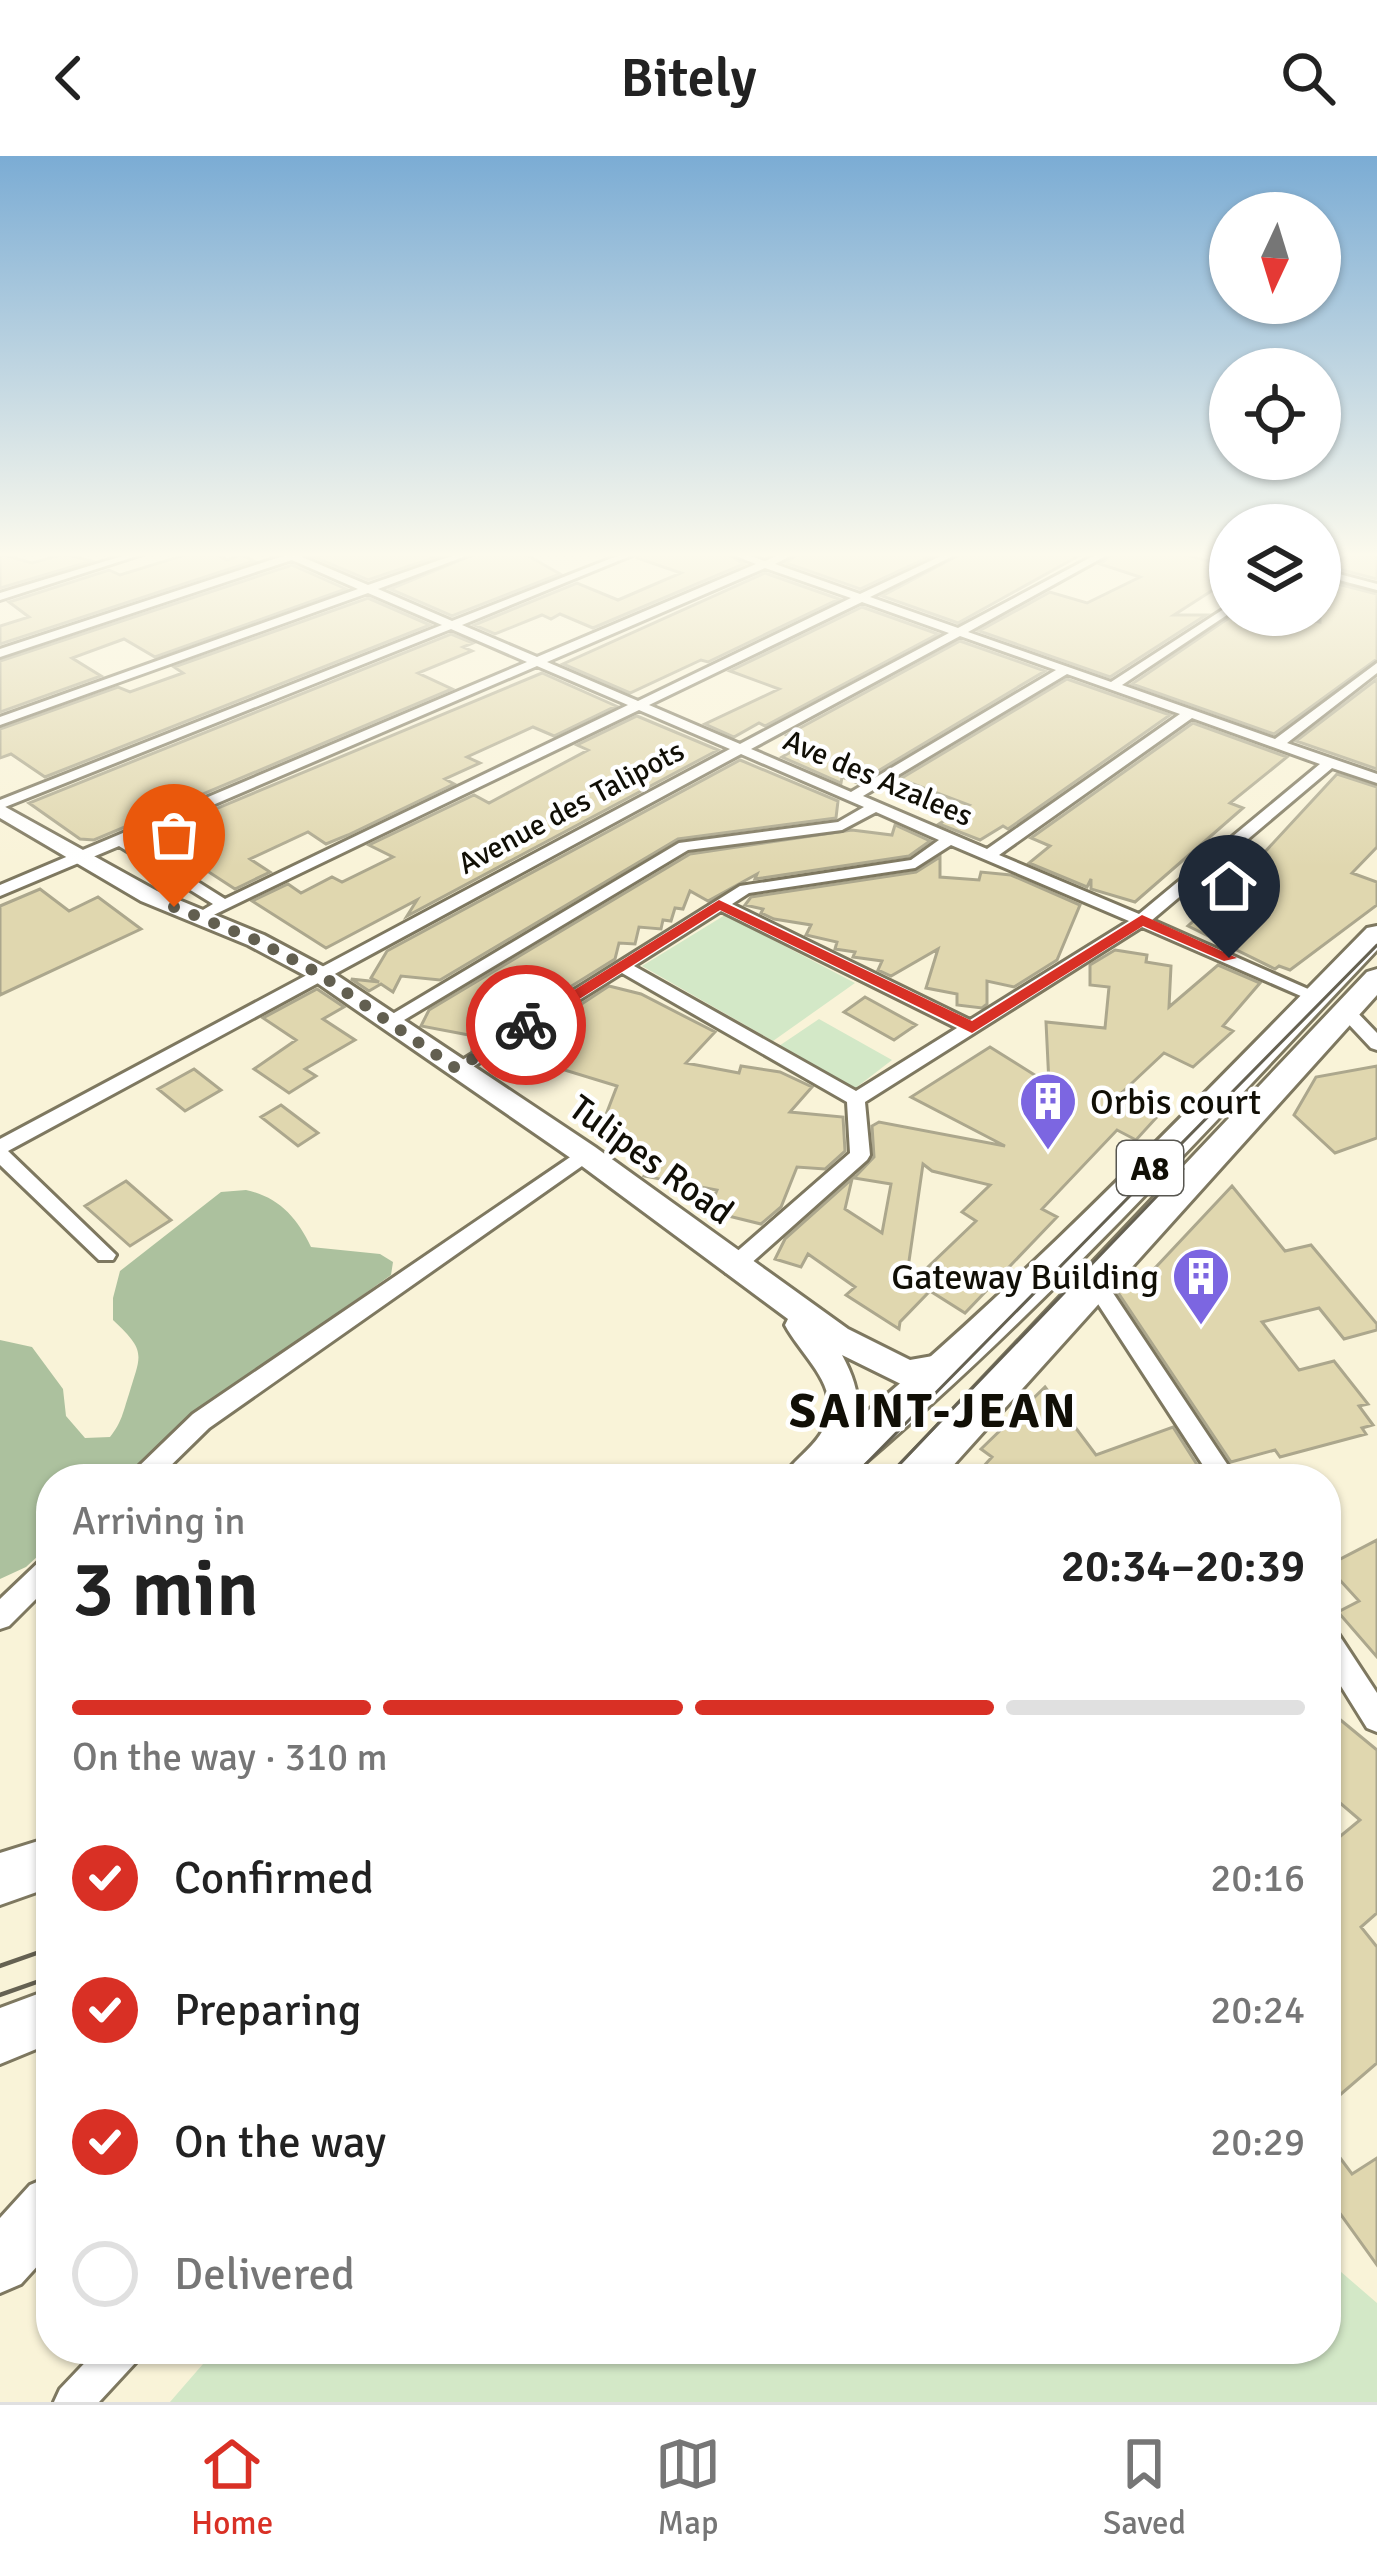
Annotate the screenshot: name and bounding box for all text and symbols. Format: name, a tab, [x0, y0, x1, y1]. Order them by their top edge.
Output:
icon: back	[36, 45, 102, 111]
text: Bitely	[621, 45, 756, 112]
icon: search	[1275, 45, 1341, 111]
north arrow	[1209, 192, 1341, 324]
map controls	[1209, 192, 1341, 636]
button: locate	[1209, 348, 1341, 480]
button: layers	[1209, 504, 1341, 636]
street label: Ave des Azalees	[778, 722, 978, 835]
street label: Avenue des Talipots	[452, 732, 691, 883]
pin	[123, 784, 225, 907]
icon: bag	[141, 802, 207, 868]
pin	[1178, 835, 1280, 958]
icon: home	[1196, 853, 1262, 919]
courier	[466, 965, 586, 1085]
icon: bike	[493, 992, 559, 1058]
building icon: Orbis court	[1017, 1070, 1079, 1152]
place label: Orbis court	[1090, 1080, 1261, 1125]
street label: Tulipes Road	[560, 1085, 742, 1235]
road number: A8	[1117, 1141, 1183, 1195]
building icon: Gateway Building	[1170, 1245, 1232, 1327]
place label: Gateway Building	[891, 1255, 1159, 1300]
district label: SAINT-JEAN	[789, 1382, 1079, 1441]
text: Arriving in	[72, 1497, 246, 1545]
text: 20:34–20:39	[1061, 1539, 1305, 1594]
text: 3 min	[72, 1542, 259, 1638]
text: On the way · 310 m	[72, 1733, 388, 1781]
icon: check	[72, 1845, 138, 1911]
text: Confirmed	[174, 1851, 374, 1906]
text: 20:16	[1210, 1854, 1305, 1902]
icon: check	[72, 1977, 138, 2043]
text: Preparing	[174, 1983, 362, 2038]
text: 20:24	[1210, 1986, 1305, 2034]
icon: check	[72, 2109, 138, 2175]
text: On the way	[174, 2115, 386, 2170]
text: 20:29	[1210, 2118, 1305, 2166]
text: Delivered	[174, 2247, 355, 2302]
tab: Home	[191, 2431, 273, 2544]
tab: Map	[655, 2431, 721, 2544]
tab: Saved	[1103, 2431, 1186, 2544]

